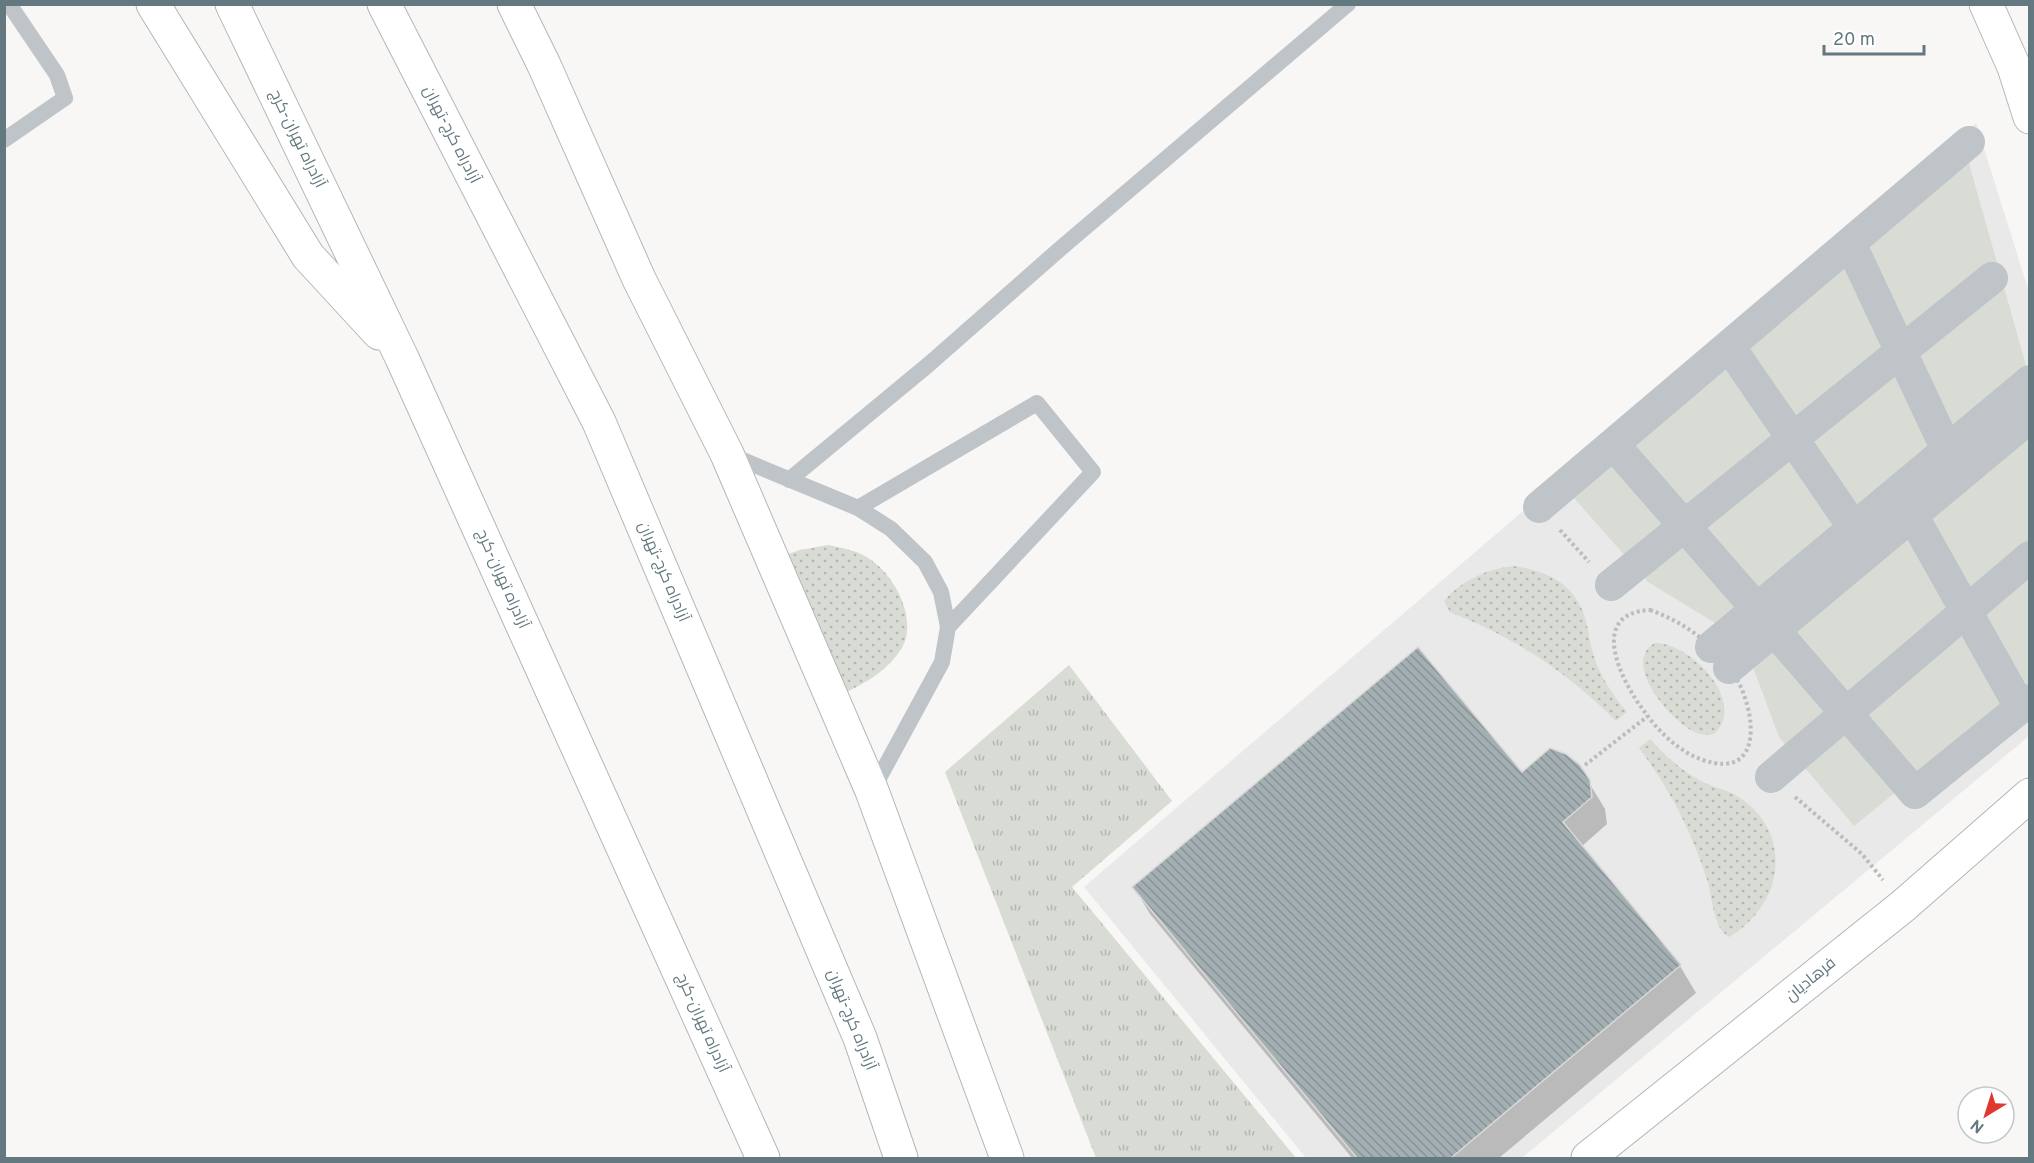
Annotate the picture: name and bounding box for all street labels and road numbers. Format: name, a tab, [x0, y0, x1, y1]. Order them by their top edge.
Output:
street label: آزادراه کرج-تهران	[418, 83, 485, 188]
street label: آزادراه تهران-کرج	[265, 86, 330, 192]
street label: آزادراه کرج-تهران	[633, 519, 693, 626]
street label: آزادراه تهران-کرج	[471, 526, 533, 633]
street label: فرهادیان	[1782, 954, 1840, 1006]
street label: آزادراه کرج-تهران	[822, 967, 881, 1074]
street label: آزادراه تهران-کرج	[671, 970, 733, 1077]

